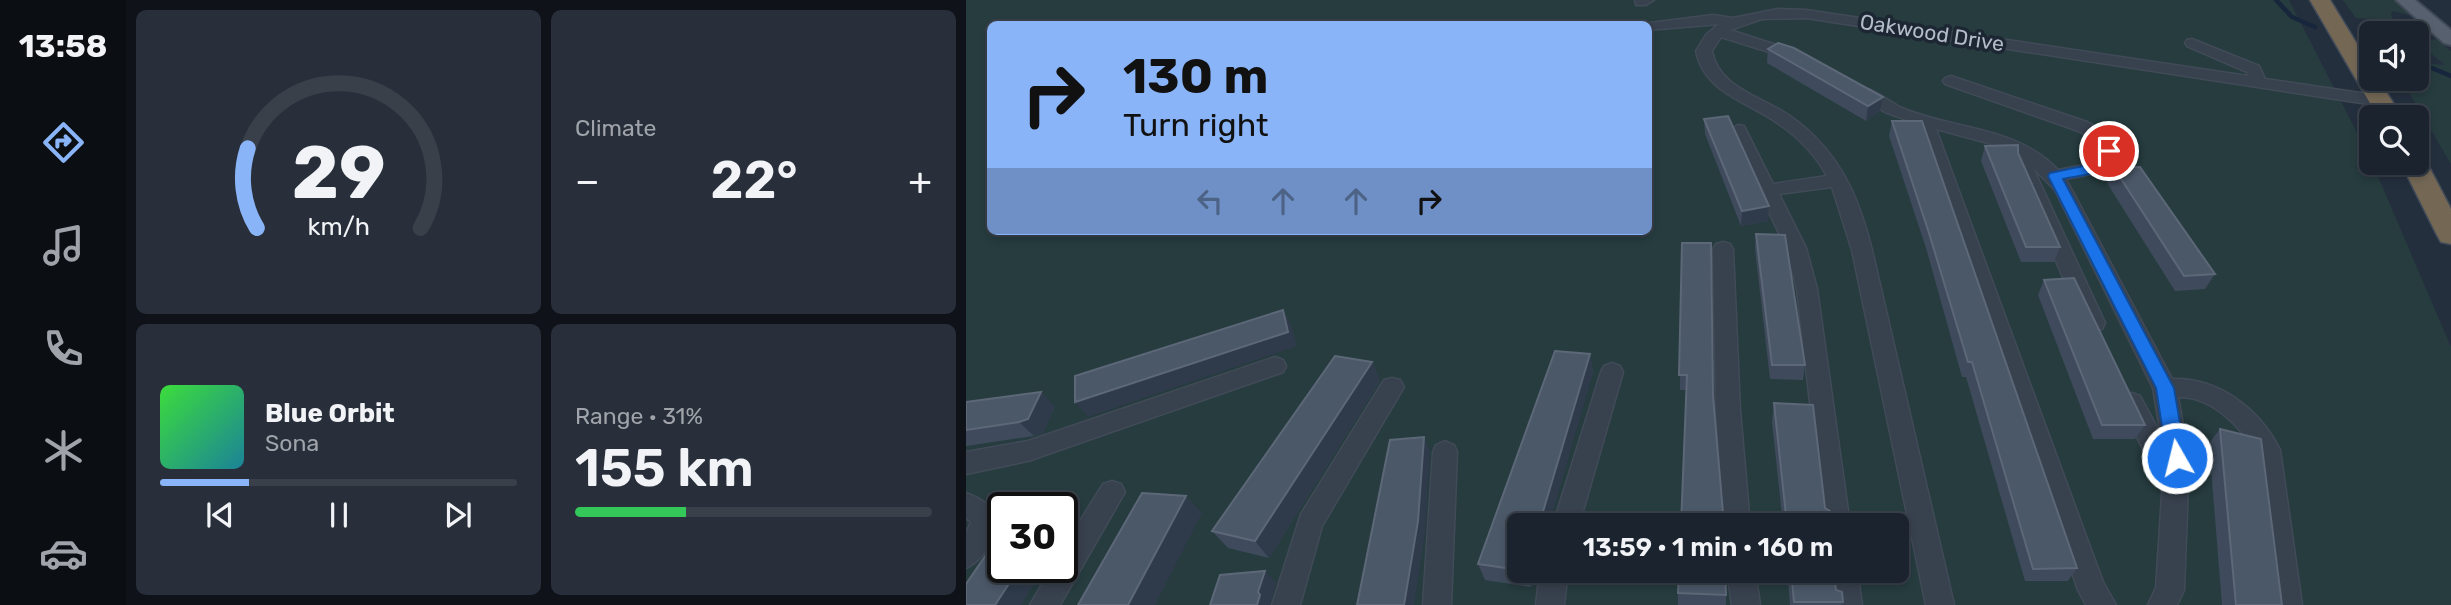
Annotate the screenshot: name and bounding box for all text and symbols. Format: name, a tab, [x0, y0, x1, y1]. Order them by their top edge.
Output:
street label: Oakwood Drive	[1858, 9, 2006, 56]
map controls	[2359, 21, 2429, 175]
button: sound	[2359, 21, 2429, 91]
text: 13:58	[19, 27, 107, 65]
text: 130 m	[1123, 47, 1268, 105]
icon: right	[1008, 49, 1099, 140]
button: search	[2359, 105, 2429, 175]
text: Turn right	[1123, 106, 1268, 144]
text: Climate	[575, 114, 656, 142]
icon: directions	[39, 118, 88, 167]
pin	[2079, 121, 2139, 181]
text: 29	[292, 130, 385, 216]
icon: arrive	[2090, 132, 2128, 170]
text: 22°	[711, 149, 798, 211]
text: −	[575, 158, 600, 204]
text: +	[908, 158, 932, 204]
icon: left	[1191, 182, 1229, 220]
icon: ahead	[1264, 182, 1302, 220]
icon: ahead	[1337, 182, 1375, 220]
icon: right	[1410, 182, 1448, 220]
text: km/h	[307, 212, 370, 241]
icon: music	[39, 221, 88, 270]
icon: phone	[39, 324, 88, 373]
text: Blue Orbit	[265, 398, 395, 429]
text: Range · 31%	[575, 402, 703, 430]
position arrow	[2140, 421, 2214, 495]
icon: climate	[39, 426, 88, 475]
text: Sona	[265, 429, 319, 457]
text: 155 km	[575, 437, 754, 499]
speed limit sign: 30	[987, 492, 1078, 583]
icon: previous	[201, 496, 239, 534]
icon: pause	[320, 496, 358, 534]
icon: next	[439, 496, 477, 534]
icon: car	[39, 529, 88, 578]
text: 13:59 · 1 min · 160 m	[1583, 532, 1833, 563]

